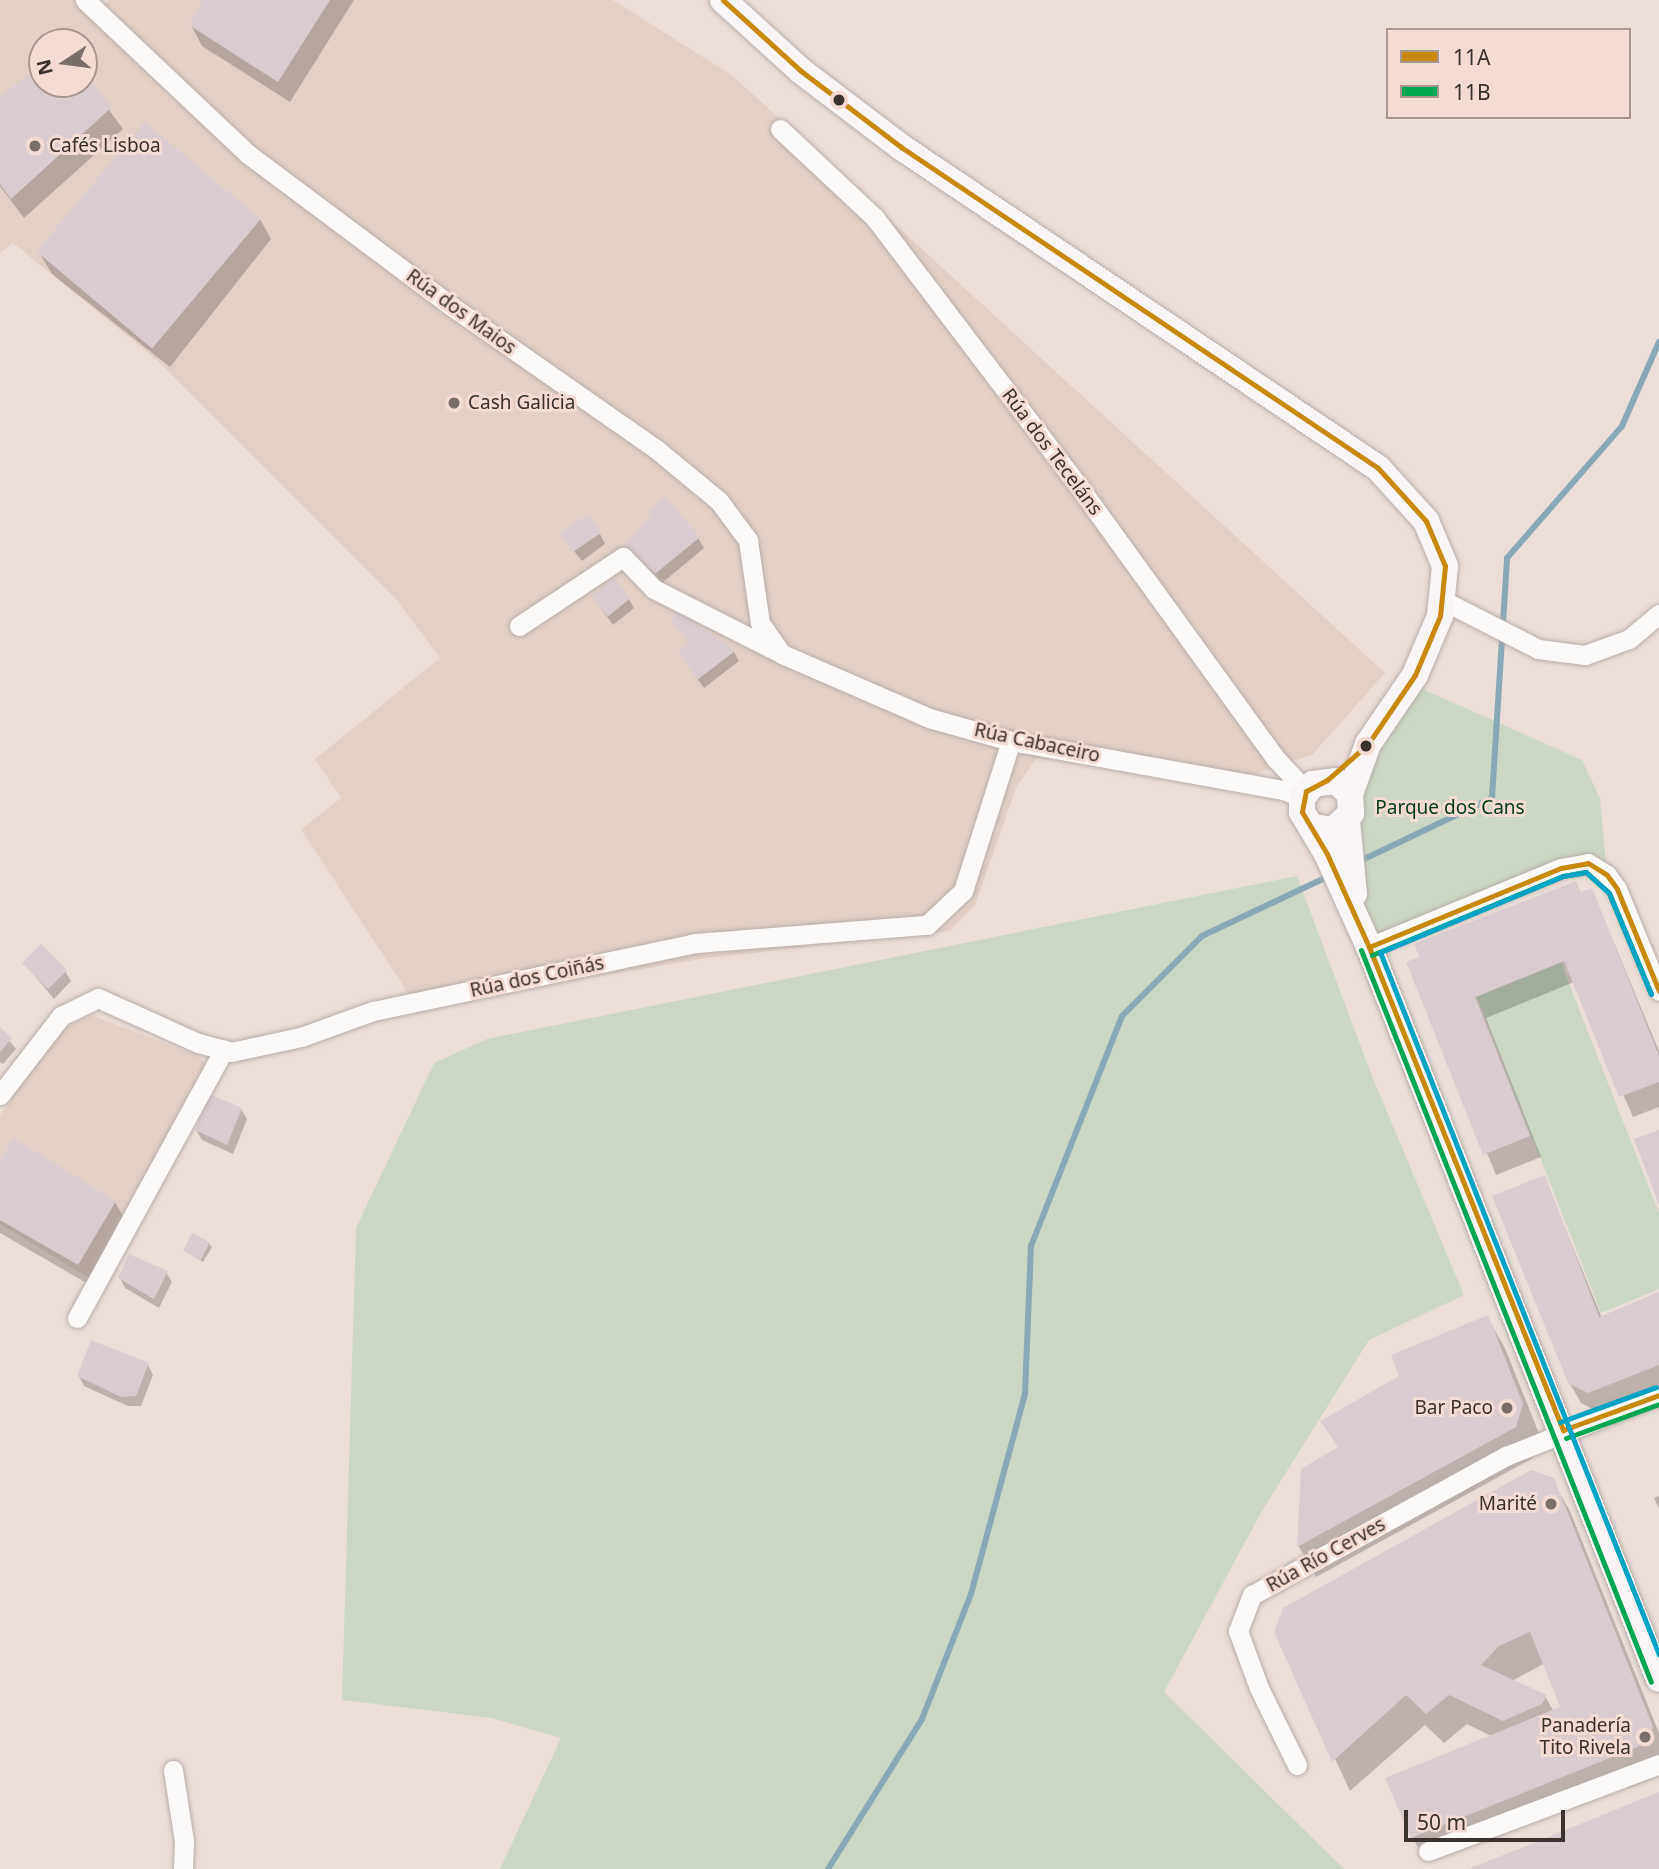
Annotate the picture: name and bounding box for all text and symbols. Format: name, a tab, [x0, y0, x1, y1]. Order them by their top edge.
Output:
north arrow	[28, 28, 98, 98]
legend	[1386, 28, 1631, 119]
text: 11A	[1453, 43, 1490, 71]
text: N	[30, 57, 59, 78]
text: 11B	[1453, 78, 1491, 106]
unlabelled marker	[832, 93, 846, 107]
place label: Cafés Lisboa	[49, 135, 161, 157]
marker: Cafés Lisboa	[27, 138, 43, 154]
street label: Rúa dos Maios	[402, 265, 520, 359]
street label: Rúa dos Teceláns	[997, 384, 1107, 520]
place label: Cash Galicia	[468, 392, 575, 414]
marker: Cash Galicia	[446, 395, 462, 411]
street label: Rúa Cabaceiro	[972, 719, 1102, 767]
unlabelled marker	[1359, 739, 1373, 753]
park label: Parque dos Cans	[1375, 797, 1525, 819]
street label: Rúa dos Coiñás	[468, 952, 606, 1002]
place label: Bar Paco	[1414, 1397, 1493, 1419]
marker: Bar Paco	[1499, 1400, 1515, 1416]
place label: Marité	[1479, 1493, 1537, 1515]
marker: Marité	[1543, 1496, 1559, 1512]
street label: Rúa Río Cerves	[1263, 1513, 1389, 1597]
place label: Panadería Tito Rivela	[1540, 1715, 1631, 1759]
marker: Panadería Tito Rivela	[1637, 1729, 1653, 1745]
scale bar	[1407, 1796, 1568, 1840]
text: 50 m	[1417, 1808, 1466, 1836]

